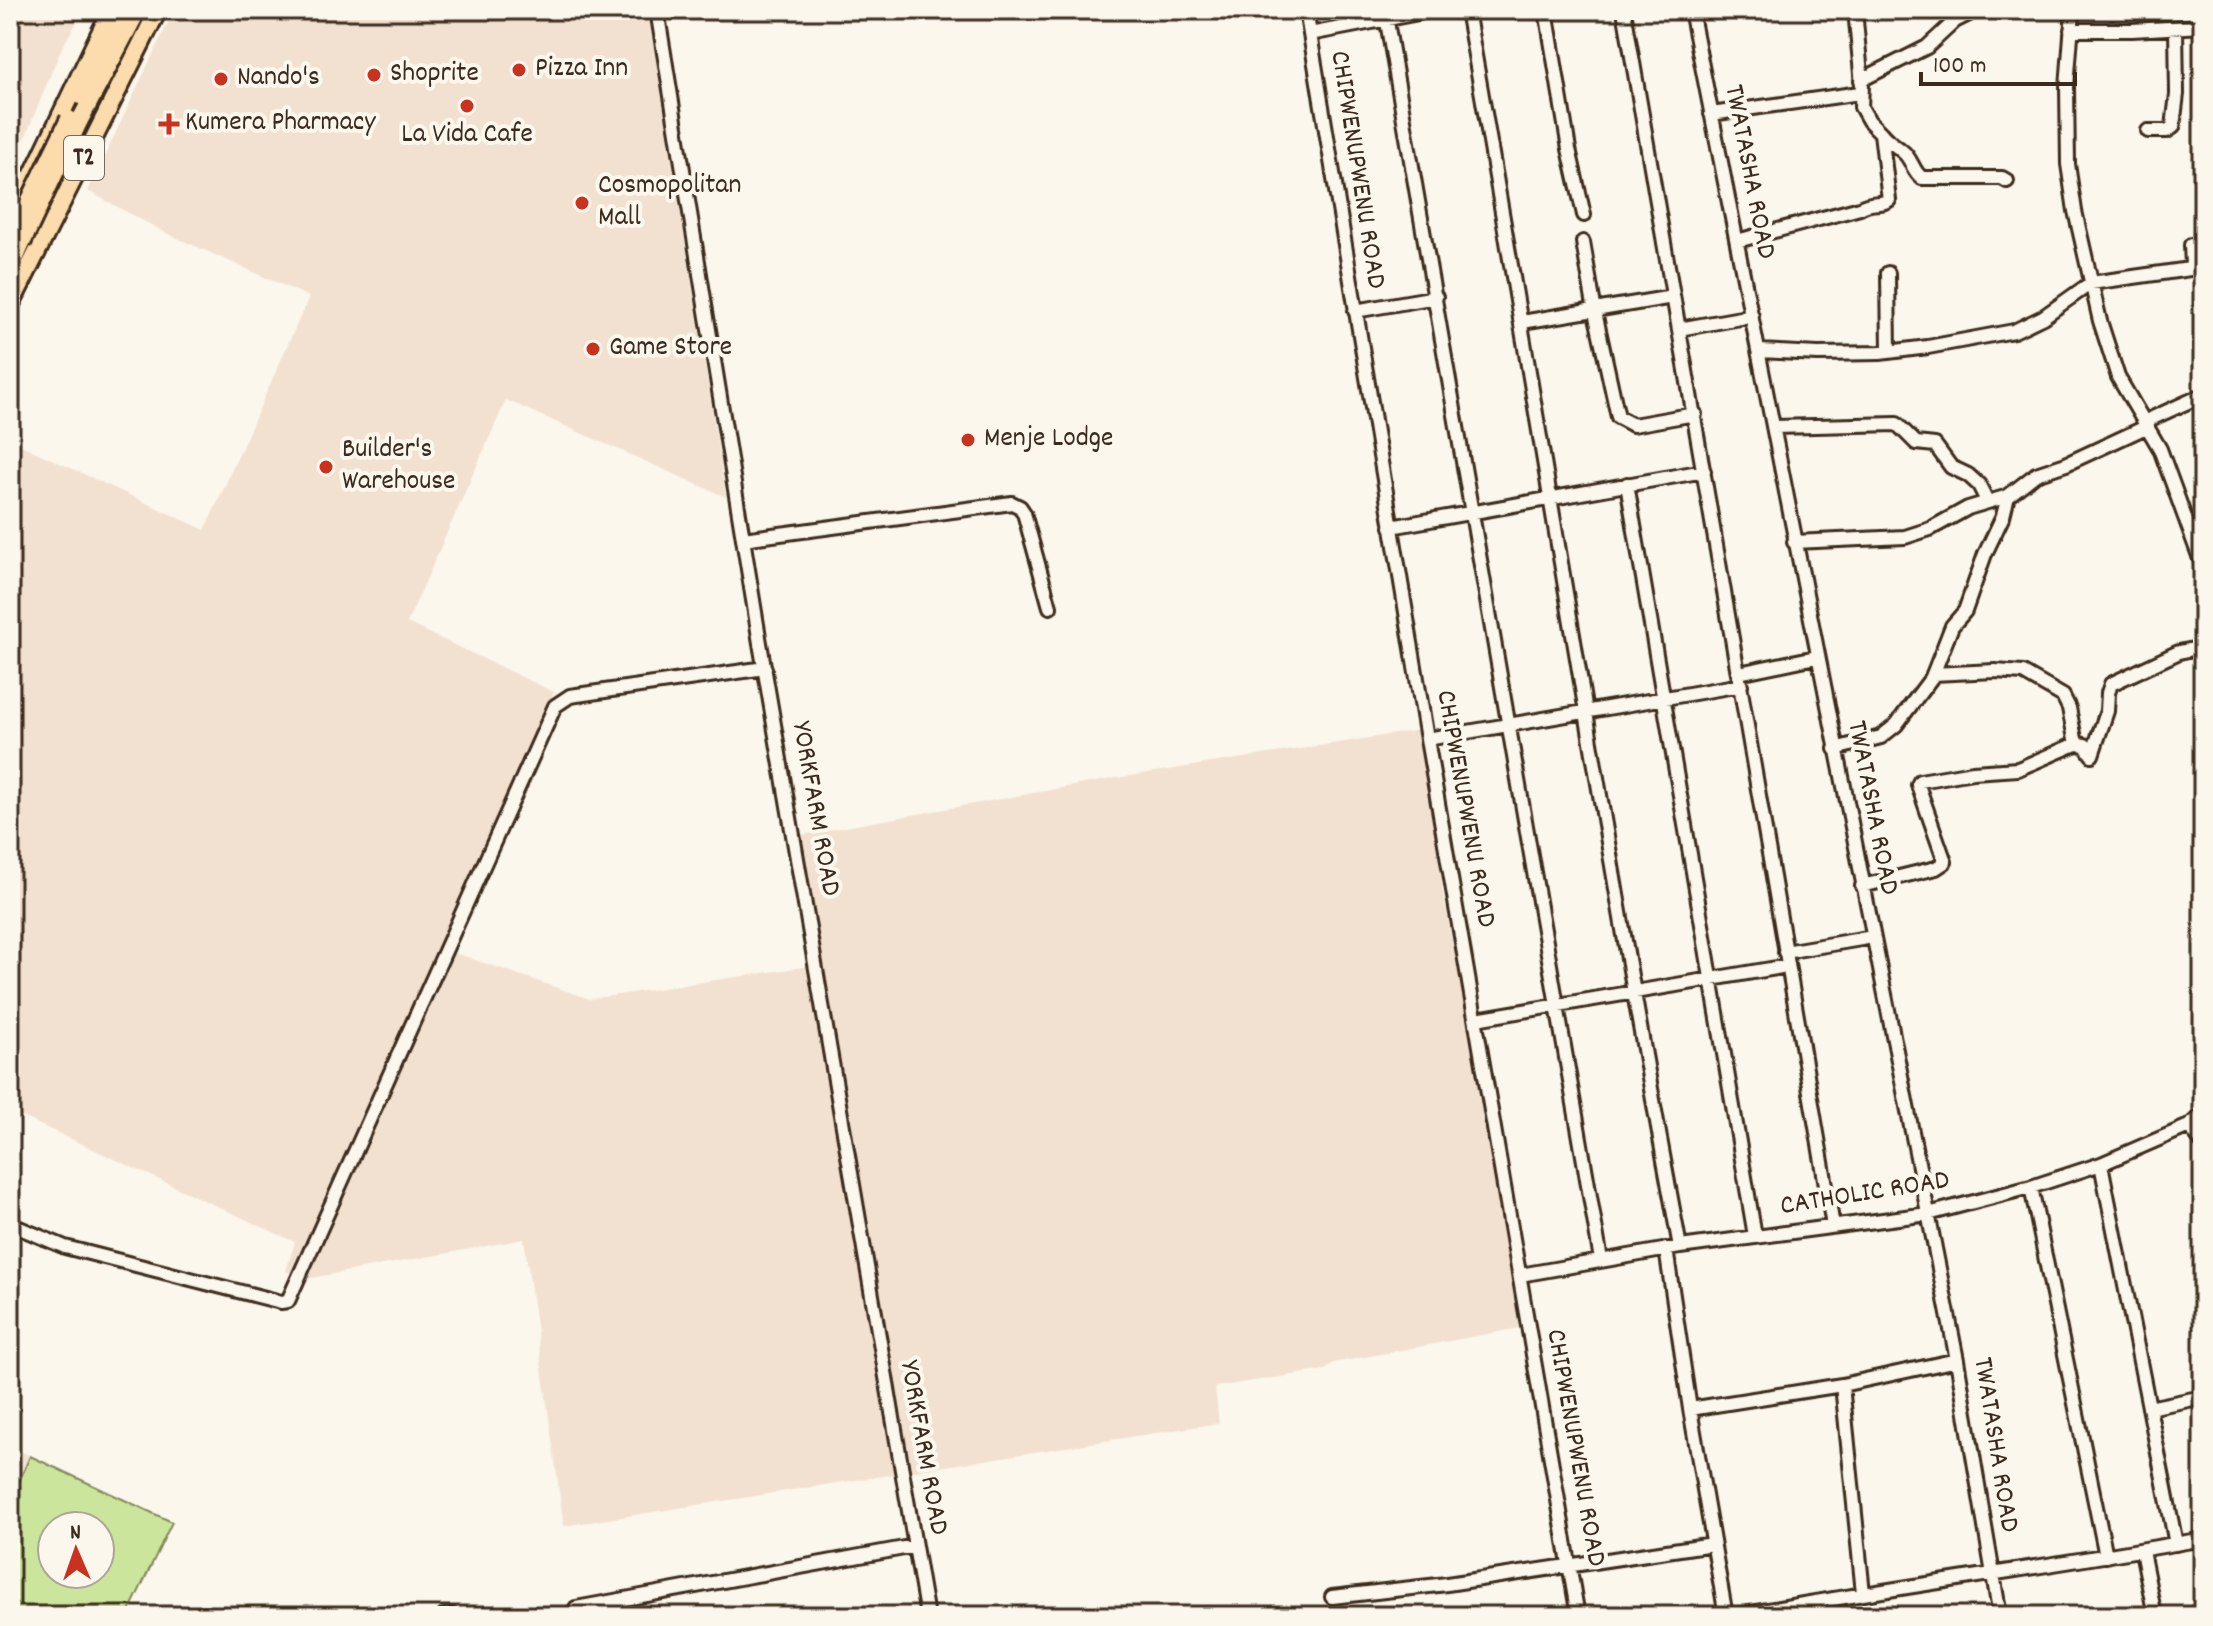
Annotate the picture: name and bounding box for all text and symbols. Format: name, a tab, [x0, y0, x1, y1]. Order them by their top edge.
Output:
scale bar	[1921, 36, 2075, 86]
street label: CHIPWENUPWENU ROAD	[1317, 48, 1395, 292]
place label: Pizza Inn	[535, 50, 628, 90]
text: 100 m	[1933, 50, 1986, 84]
place label: Shoprite	[390, 55, 479, 95]
place label: Nando's	[237, 59, 320, 99]
marker: Pizza Inn	[510, 61, 528, 79]
marker: Shoprite	[365, 66, 383, 84]
marker: Nando's	[212, 70, 230, 88]
street label: TWATASHA ROAD	[1711, 81, 1785, 263]
marker: La Vida Cafe	[458, 97, 476, 115]
place label: Kumera Pharmacy	[185, 104, 376, 144]
marker: Kumera Pharmacy	[160, 115, 178, 133]
place label: La Vida Cafe	[401, 116, 533, 156]
road number: T2	[64, 136, 104, 180]
place label: Cosmopolitan Mall	[598, 167, 741, 239]
marker: Cosmopolitan Mall	[573, 194, 591, 212]
place label: Game Store	[609, 329, 732, 369]
marker: Game Store	[584, 340, 602, 358]
place label: Menje Lodge	[984, 420, 1113, 460]
place label: Builder's Warehouse	[342, 431, 455, 503]
marker: Menje Lodge	[959, 431, 977, 449]
marker: Builder's Warehouse	[317, 458, 335, 476]
street label: CHIPWENUPWENU ROAD	[1423, 687, 1505, 931]
street label: TWATASHA ROAD	[1834, 717, 1908, 899]
street label: YORKFARM ROAD	[779, 719, 849, 899]
street label: CATHOLIC ROAD	[1778, 1162, 1952, 1228]
street label: CHIPWENUPWENU ROAD	[1533, 1326, 1615, 1570]
street label: TWATASHA ROAD	[1960, 1355, 2028, 1535]
street label: YORKFARM ROAD	[887, 1358, 957, 1538]
north arrow	[36, 1510, 116, 1590]
text: N	[69, 1518, 82, 1549]

